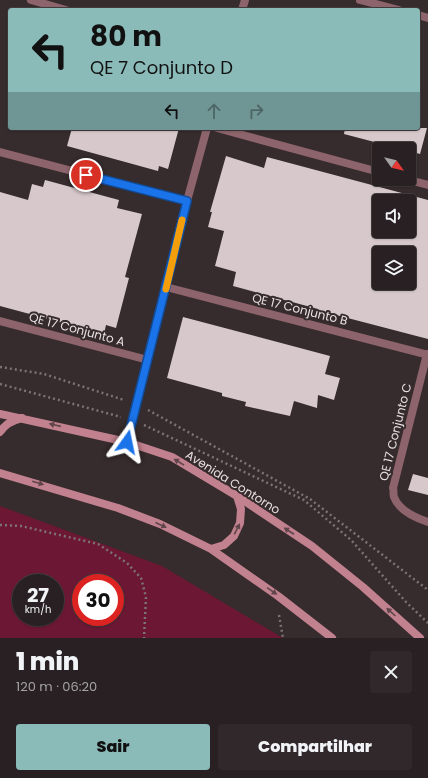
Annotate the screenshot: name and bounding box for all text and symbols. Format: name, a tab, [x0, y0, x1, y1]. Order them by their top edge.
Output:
text: 80 m	[90, 17, 162, 56]
icon: left	[24, 24, 76, 76]
text: QE 7 Conjunto D	[90, 55, 233, 80]
icon: left	[161, 100, 183, 122]
icon: ahead	[203, 100, 225, 122]
icon: right	[245, 100, 267, 122]
north arrow	[372, 142, 416, 186]
map controls	[372, 142, 416, 290]
pin	[69, 158, 103, 192]
icon: arrive	[75, 164, 97, 186]
button: sound	[372, 194, 416, 238]
button: layers	[372, 246, 416, 290]
street label: QE 17 Conjunto B	[250, 289, 350, 329]
street label: QE 17 Conjunto A	[27, 308, 127, 350]
street label: QE 17 Conjunto C	[375, 381, 415, 483]
position arrow	[106, 421, 148, 463]
one-way arrow	[49, 422, 61, 428]
street label: Avenida Contorno	[182, 446, 284, 518]
one-way arrow	[174, 458, 184, 466]
one-way arrow	[32, 480, 44, 486]
one-way arrow	[155, 522, 166, 528]
one-way arrow	[234, 524, 240, 535]
one-way arrow	[284, 527, 295, 535]
speed limit sign: 30	[72, 574, 124, 626]
text: 27	[27, 581, 49, 609]
one-way arrow	[267, 587, 277, 595]
text: km/h	[25, 602, 51, 617]
one-way arrow	[386, 607, 396, 617]
text: 1 min	[16, 645, 79, 678]
button: close	[370, 651, 412, 693]
text: 120 m · 06:20	[16, 677, 97, 696]
button: Sair	[16, 724, 210, 770]
button: Compartilhar	[218, 724, 412, 770]

